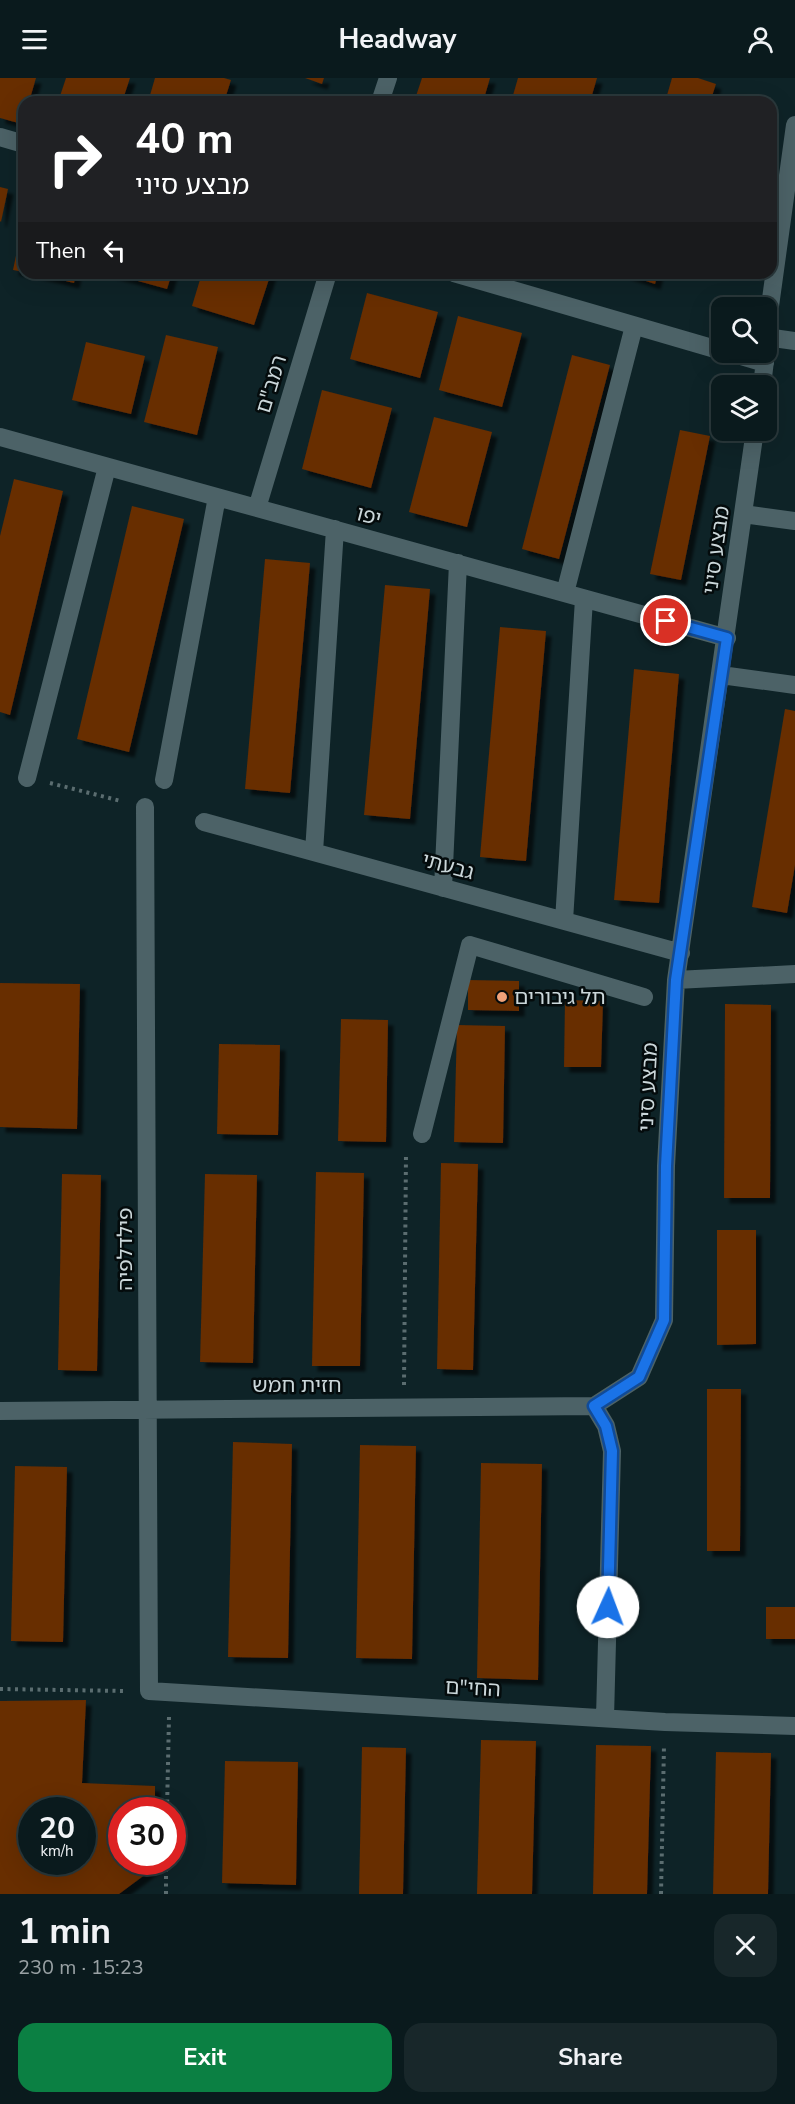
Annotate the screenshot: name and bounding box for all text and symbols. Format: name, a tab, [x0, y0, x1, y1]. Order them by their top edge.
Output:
text: Headway	[338, 21, 457, 58]
icon: menu	[18, 23, 51, 56]
icon: person	[744, 23, 777, 56]
text: 40 m	[135, 111, 234, 168]
icon: right	[36, 120, 114, 198]
text: מבצע סיני	[135, 167, 249, 204]
icon: left	[98, 234, 131, 267]
text: Then	[36, 236, 86, 266]
map controls	[711, 297, 777, 441]
button: search	[711, 297, 777, 363]
street label: רמב"ם	[249, 352, 293, 416]
button: layers	[711, 375, 777, 441]
street label: יפו	[353, 499, 385, 533]
street label: מבצע סיני	[696, 504, 736, 596]
pin	[640, 595, 691, 646]
icon: arrive	[649, 604, 682, 637]
street label: גבעתי	[419, 846, 477, 886]
place label: תל גיבורים	[514, 983, 606, 1011]
marker: תל גיבורים	[495, 990, 509, 1004]
street label: מבצע סיני	[632, 1042, 664, 1132]
street label: פילדלפיה	[111, 1207, 139, 1291]
street label: חזית חמש	[252, 1371, 342, 1399]
position arrow	[576, 1575, 640, 1639]
street label: החי"ם	[444, 1673, 502, 1703]
speed limit sign: 30	[108, 1797, 186, 1875]
text: 20	[39, 1808, 75, 1849]
text: km/h	[40, 1841, 74, 1861]
text: 1 min	[18, 1907, 111, 1956]
button: close	[714, 1914, 777, 1977]
text: 230 m · 15:23	[18, 1954, 144, 1981]
button: Exit	[18, 2023, 392, 2092]
button: Share	[404, 2023, 777, 2092]

